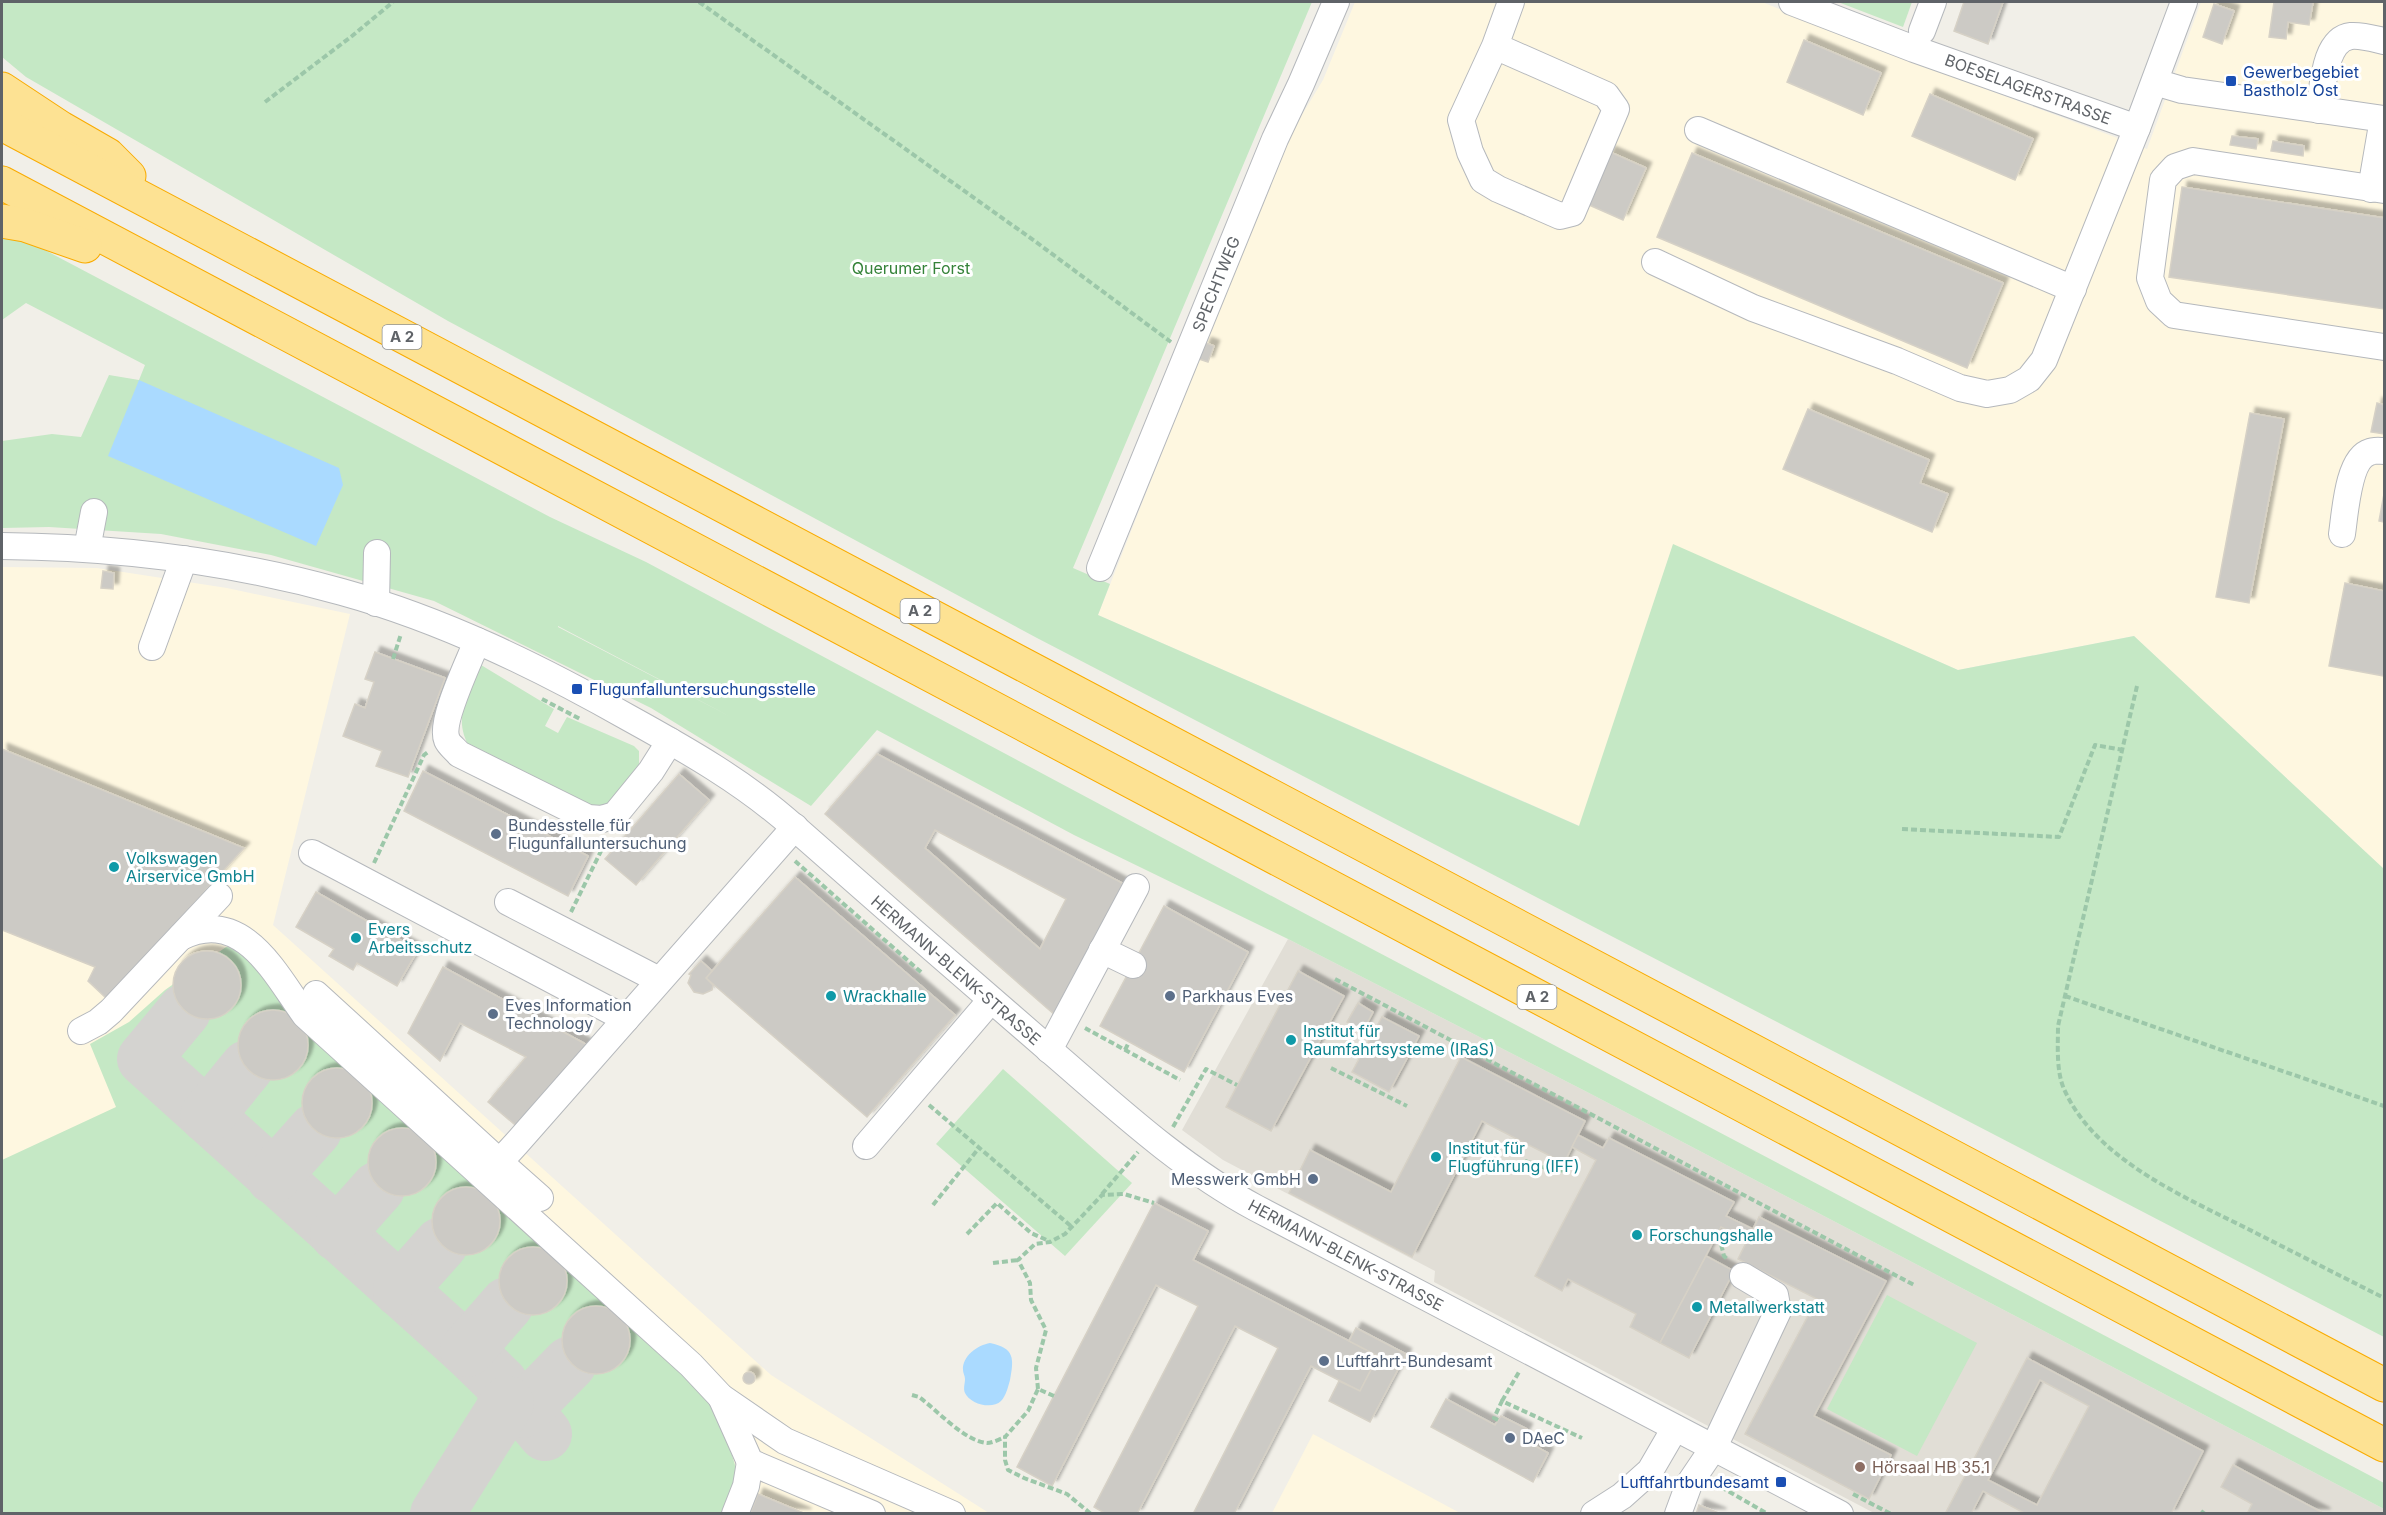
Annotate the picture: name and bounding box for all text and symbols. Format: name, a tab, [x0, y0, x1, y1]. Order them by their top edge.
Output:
street label: BOESELAGERSTRASSE	[1942, 50, 2114, 128]
place label: Gewerbegebiet Bastholz Ost	[2243, 62, 2359, 100]
marker: Gewerbegebiet Bastholz Ost	[2224, 74, 2238, 88]
street label: SPECHTWEG	[1188, 233, 1244, 335]
park label: Querumer Forst	[852, 258, 970, 278]
road number: A 2	[382, 325, 422, 349]
road number: A 2	[900, 599, 940, 623]
place label: Flugunfalluntersuchungsstelle	[589, 679, 816, 699]
marker: Flugunfalluntersuchungsstelle	[570, 682, 584, 696]
place label: Bundesstelle für Flugunfalluntersuchung	[508, 815, 687, 853]
marker: Bundesstelle für Flugunfalluntersuchung	[489, 827, 503, 841]
place label: Volkswagen Airservice GmbH	[126, 848, 255, 886]
marker: Volkswagen Airservice GmbH	[107, 860, 121, 874]
street label: HERMANN-BLENK-STRASSE	[867, 891, 1045, 1049]
place label: Evers Arbeitsschutz	[368, 919, 472, 957]
marker: Evers Arbeitsschutz	[349, 931, 363, 945]
road number: A 2	[1518, 985, 1556, 1009]
place label: Wrackhalle	[843, 986, 927, 1006]
place label: Parkhaus Eves	[1182, 986, 1293, 1006]
marker: Wrackhalle	[824, 989, 838, 1003]
marker: Parkhaus Eves	[1163, 989, 1177, 1003]
place label: Eves Information Technology	[505, 995, 632, 1033]
marker: Eves Information Technology	[486, 1007, 500, 1021]
place label: Institut für Raumfahrtsysteme (IRaS)	[1303, 1021, 1495, 1059]
marker: Institut für Raumfahrtsysteme (IRaS)	[1284, 1033, 1298, 1047]
place label: Institut für Flugführung (IFF)	[1448, 1138, 1580, 1176]
marker: Institut für Flugführung (IFF)	[1429, 1150, 1443, 1164]
place label: Messwerk GmbH	[1171, 1169, 1301, 1189]
marker: Messwerk GmbH	[1306, 1172, 1320, 1186]
street label: HERMANN-BLENK-STRASSE	[1245, 1195, 1447, 1315]
place label: Forschungshalle	[1649, 1225, 1773, 1245]
marker: Forschungshalle	[1630, 1228, 1644, 1242]
place label: Metallwerkstatt	[1709, 1297, 1825, 1317]
marker: Metallwerkstatt	[1690, 1300, 1704, 1314]
place label: Luftfahrt-Bundesamt	[1336, 1351, 1493, 1371]
marker: Luftfahrt-Bundesamt	[1317, 1354, 1331, 1368]
place label: DAeC	[1522, 1428, 1565, 1448]
marker: DAeC	[1503, 1431, 1517, 1445]
place label: Hörsaal HB 35.1	[1872, 1457, 1990, 1477]
marker: Hörsaal HB 35.1	[1853, 1460, 1867, 1474]
place label: Luftfahrtbundesamt	[1620, 1472, 1769, 1492]
marker: Luftfahrtbundesamt	[1774, 1475, 1788, 1489]

